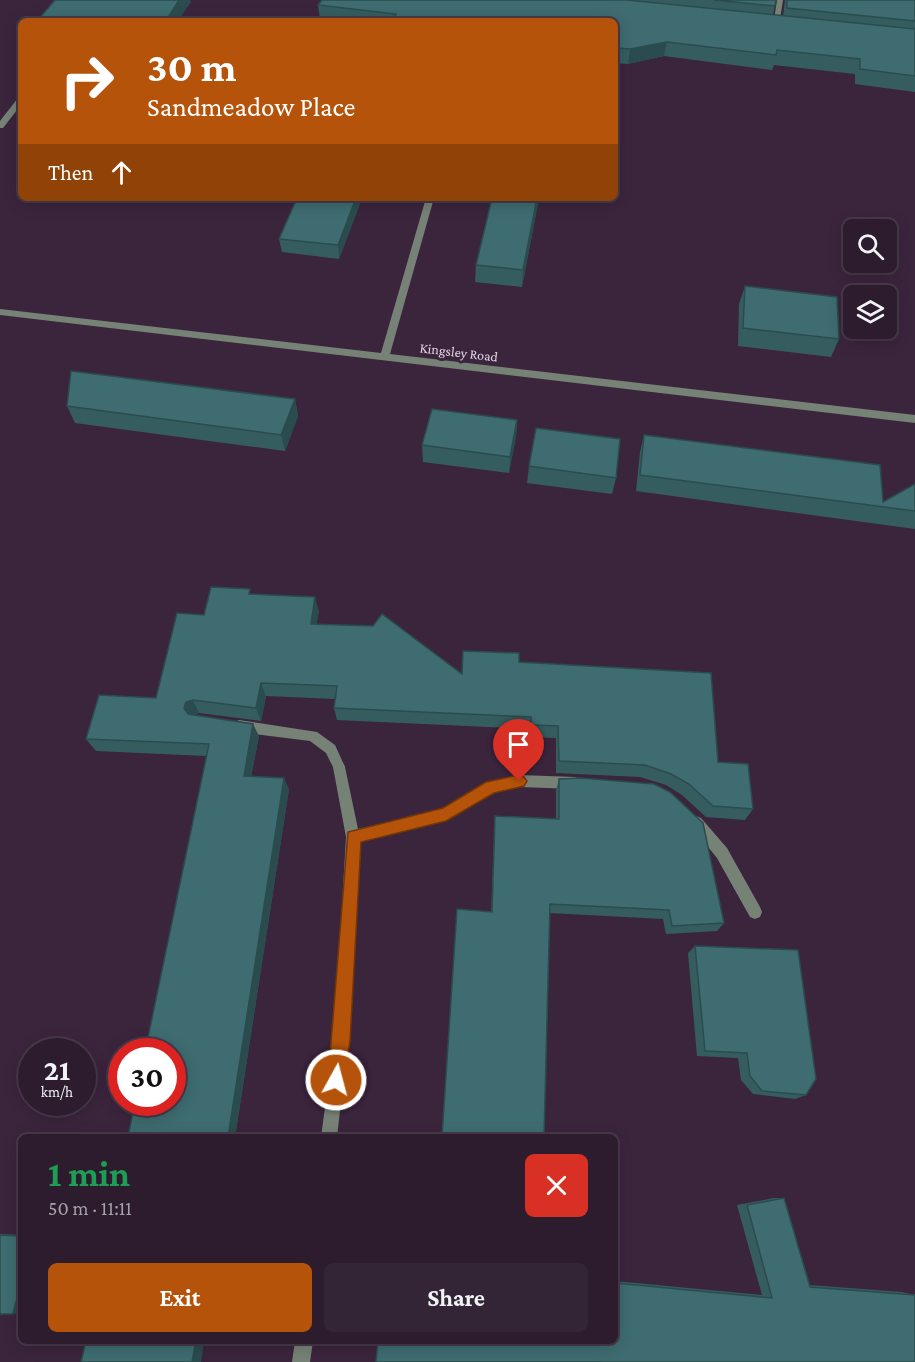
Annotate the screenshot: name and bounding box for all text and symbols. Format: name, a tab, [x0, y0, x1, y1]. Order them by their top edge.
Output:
icon: right	[48, 42, 126, 120]
text: 30 m	[147, 43, 237, 90]
text: Sandmeadow Place	[147, 92, 355, 122]
icon: ahead	[105, 156, 138, 189]
text: Then	[48, 160, 93, 185]
map controls	[843, 219, 897, 339]
button: search	[843, 219, 897, 273]
button: layers	[843, 285, 897, 339]
street label: Kingsley Road	[419, 339, 500, 365]
pin	[493, 719, 544, 781]
icon: arrive	[502, 728, 535, 761]
speed limit sign: 30	[108, 1038, 186, 1116]
position arrow	[304, 1048, 368, 1112]
text: 21	[44, 1053, 70, 1086]
text: km/h	[41, 1084, 73, 1100]
text: 1 min	[48, 1154, 130, 1194]
button: close	[525, 1154, 588, 1217]
text: 50 m · 11:11	[48, 1197, 132, 1219]
button: Exit	[48, 1263, 312, 1332]
button: Share	[324, 1263, 588, 1332]

